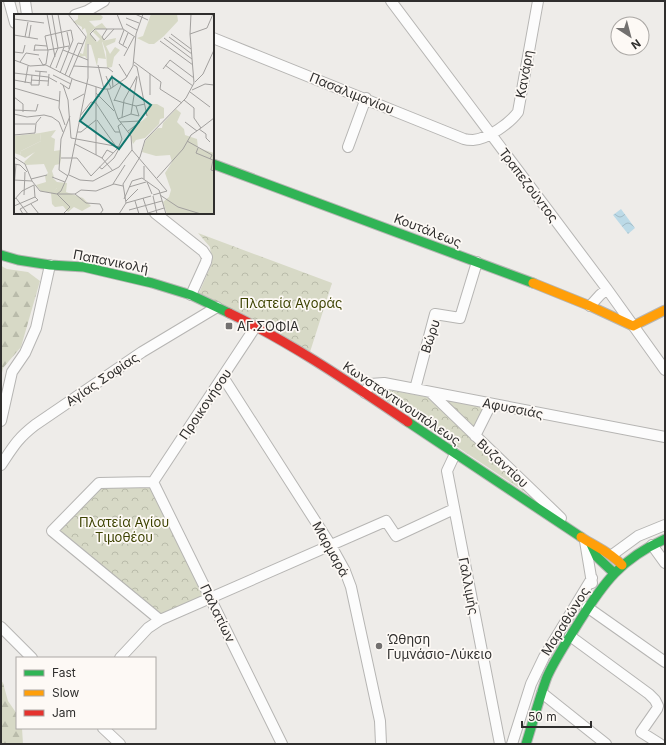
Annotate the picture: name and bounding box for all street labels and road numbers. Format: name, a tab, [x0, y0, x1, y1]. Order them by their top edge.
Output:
street label: Κανάρη	[512, 49, 536, 99]
street label: Πασαλιμανίου	[307, 69, 397, 117]
street label: Τραπεζούντος	[496, 145, 562, 225]
street label: Κουτάλεως	[392, 210, 464, 250]
street label: Παπανικολή	[72, 246, 150, 276]
street label: Βώρυ	[417, 317, 443, 355]
street label: Αγίας Σοφίας	[62, 349, 142, 409]
street label: Κωνσταντινουπόλεως	[340, 358, 464, 448]
street label: Προικονήσου	[175, 366, 235, 442]
street label: Αφυσσιάς	[481, 394, 545, 422]
street label: Βυζαντίου	[474, 435, 532, 491]
street label: Μαρμαρά	[309, 518, 353, 580]
street label: Γαλλιμής	[456, 556, 482, 616]
street label: Παλατίων	[197, 581, 239, 645]
street label: Μαραθώνος	[538, 584, 592, 658]

